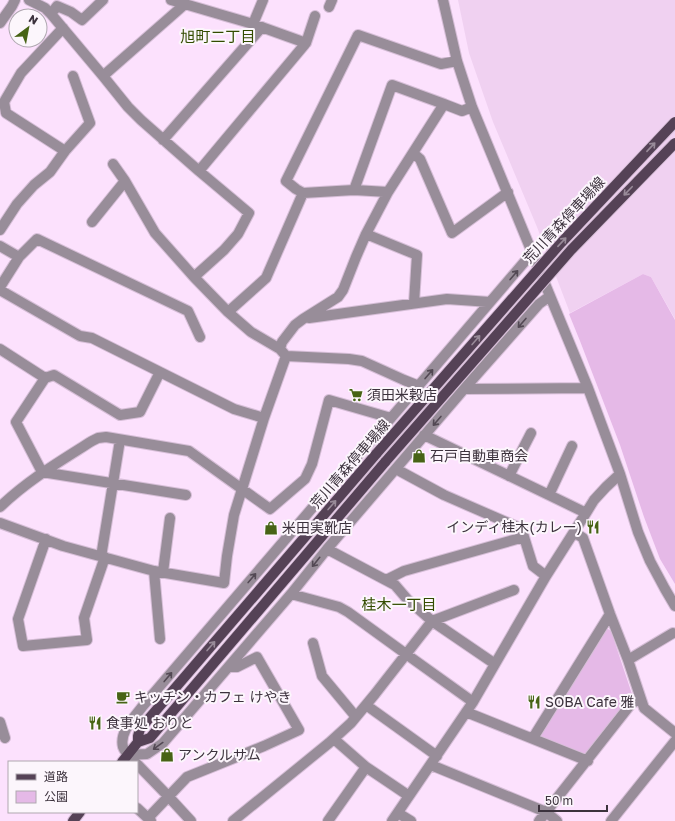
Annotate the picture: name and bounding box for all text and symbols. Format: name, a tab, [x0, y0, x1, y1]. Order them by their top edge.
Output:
north arrow	[8, 8, 48, 48]
text: N	[27, 11, 41, 27]
district label: 旭町二丁目	[180, 27, 256, 45]
one-way arrow	[646, 142, 656, 152]
street label: 荒川青森停車場線	[519, 173, 608, 266]
one-way arrow	[623, 186, 633, 196]
one-way arrow	[557, 237, 567, 247]
one-way arrow	[509, 270, 518, 280]
one-way arrow	[518, 318, 527, 328]
one-way arrow	[472, 334, 481, 345]
one-way arrow	[424, 368, 433, 379]
place label: 須田米穀店	[367, 386, 437, 403]
supermarket icon: 須田米穀店	[348, 387, 364, 403]
street label: 荒川青森停車場線	[306, 416, 393, 512]
one-way arrow	[432, 416, 441, 426]
place label: 石戸自動車商会	[430, 447, 528, 464]
shop icon: 石戸自動車商会	[411, 448, 427, 464]
one-way arrow	[328, 500, 337, 510]
place label: インディ桂木(カレー)	[446, 518, 582, 535]
place label: 米田実靴店	[282, 519, 352, 536]
restaurant icon: インディ桂木(カレー)	[585, 519, 601, 535]
shop icon: 米田実靴店	[263, 520, 279, 536]
one-way arrow	[312, 557, 320, 568]
one-way arrow	[248, 573, 257, 583]
district label: 桂木一丁目	[361, 595, 437, 613]
one-way arrow	[207, 641, 216, 651]
one-way arrow	[164, 672, 173, 682]
place label: キッチン・カフェ けやき	[134, 688, 292, 705]
cafe icon: キッチン・カフェ けやき	[115, 689, 131, 705]
place label: SOBA Cafe 雅	[545, 693, 634, 710]
restaurant icon: SOBA Cafe 雅	[526, 694, 542, 710]
place label: 食事処 おりと	[106, 714, 194, 731]
restaurant icon: 食事処 おりと	[87, 715, 103, 731]
one-way arrow	[153, 742, 164, 750]
place label: アンクルサム	[178, 746, 261, 763]
shop icon: アンクルサム	[159, 747, 175, 763]
legend	[8, 761, 138, 813]
text: 道路	[44, 769, 68, 784]
scale bar	[539, 787, 607, 813]
text: 公園	[44, 789, 68, 804]
text: 50 m	[545, 793, 573, 808]

